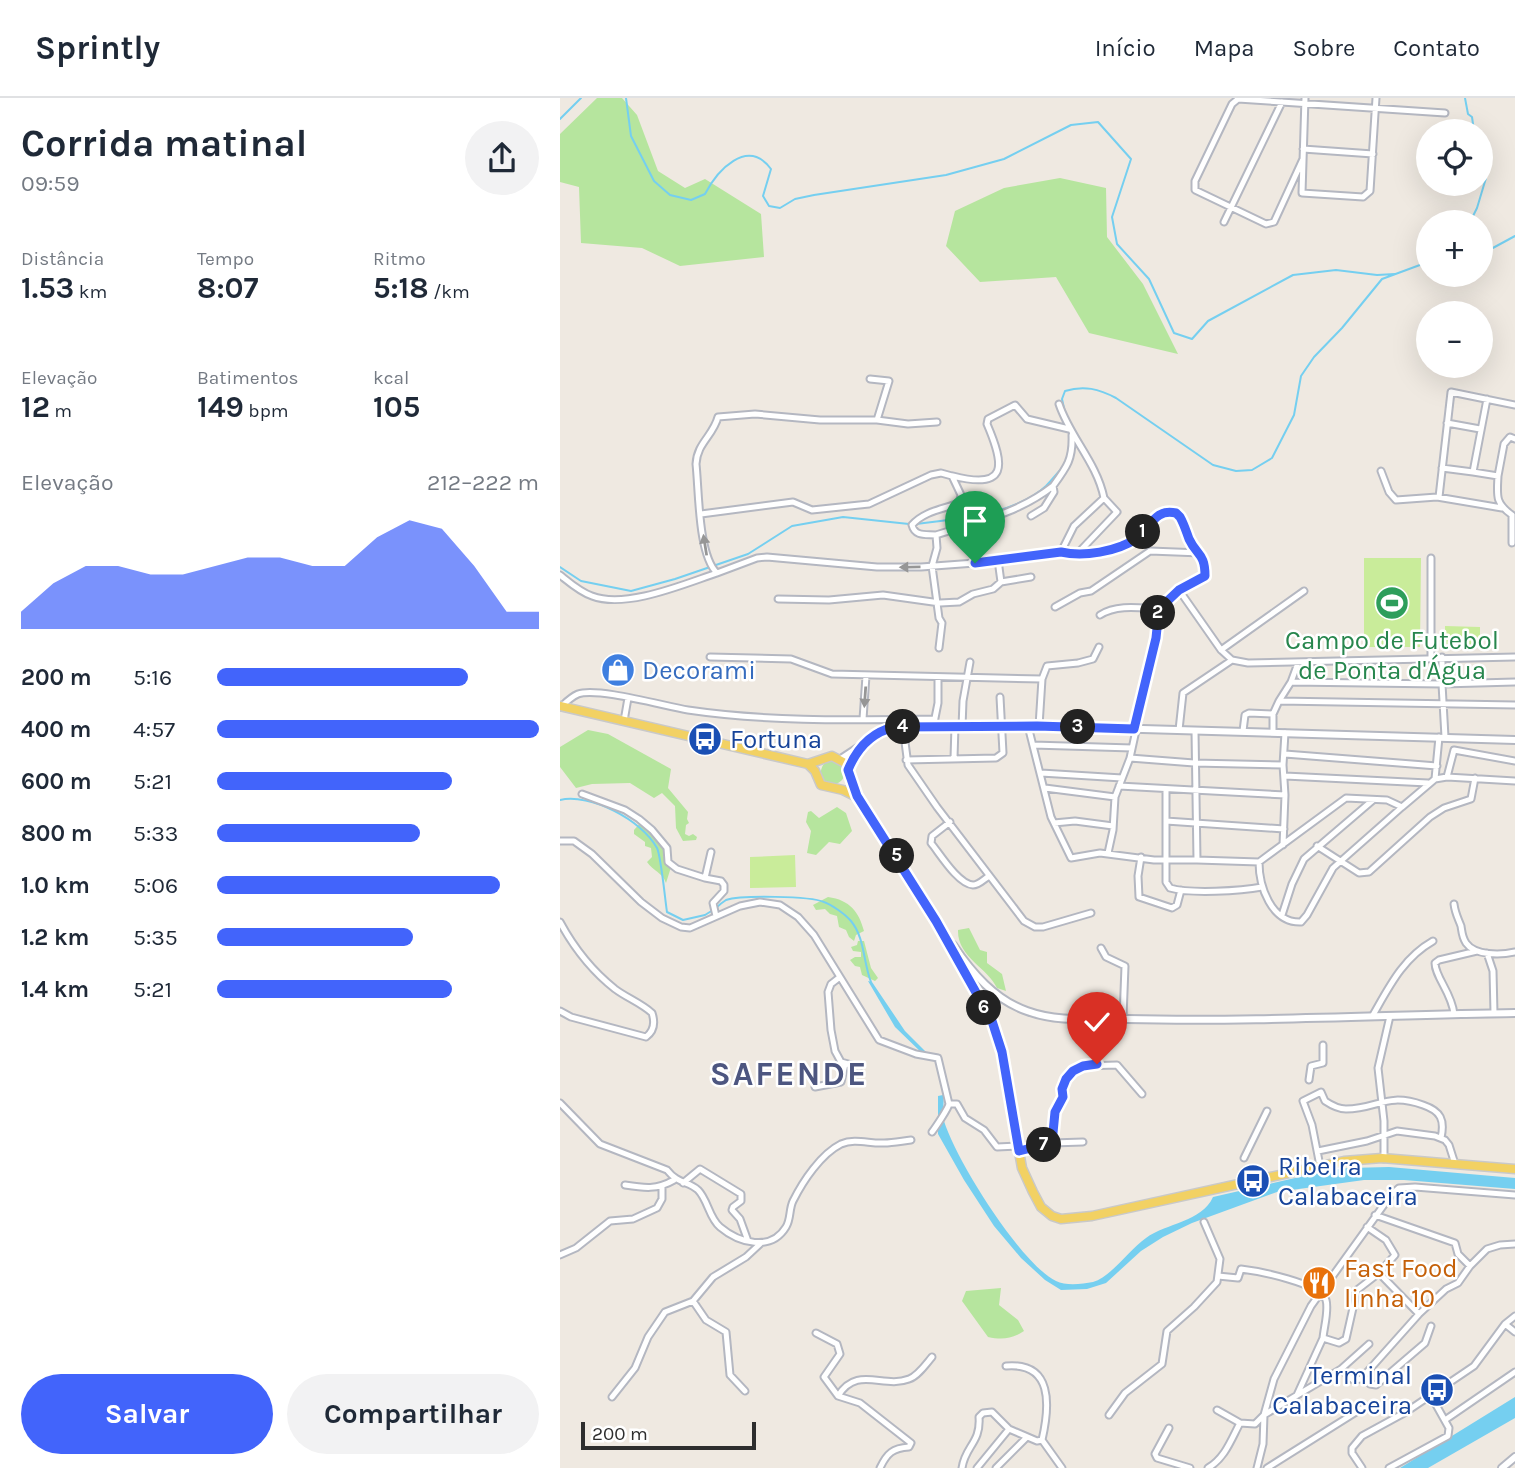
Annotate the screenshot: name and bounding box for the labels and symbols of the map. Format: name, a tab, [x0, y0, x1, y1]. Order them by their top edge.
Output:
pin	[945, 491, 1005, 563]
pin: 1	[1126, 514, 1160, 550]
one-way arrow	[699, 534, 710, 556]
one-way arrow	[898, 561, 920, 573]
sports icon: Campo de Futebol de Ponta d'Água	[1373, 584, 1411, 622]
pin: 2	[1140, 596, 1176, 630]
place label: Campo de Futebol de Ponta d'Água	[1285, 625, 1499, 686]
shop icon: Decorami	[599, 651, 637, 689]
place label: Decorami	[642, 655, 756, 686]
one-way arrow	[859, 687, 870, 709]
pin: 4	[886, 710, 920, 744]
pin: 3	[1060, 710, 1096, 744]
bus stop icon: Fortuna	[686, 720, 724, 758]
place label: Fortuna	[730, 724, 822, 755]
pin: 5	[880, 838, 914, 874]
pin: 6	[966, 990, 1002, 1026]
pin	[1067, 992, 1127, 1064]
district label: SAFENDE	[710, 1055, 868, 1093]
pin: 7	[1026, 1128, 1062, 1162]
place label: Ribeira Calabaceira	[1278, 1151, 1418, 1212]
bus stop icon: Ribeira Calabaceira	[1234, 1162, 1272, 1200]
place label: Fast Food linha 10	[1344, 1253, 1458, 1314]
restaurant icon: Fast Food linha 10	[1300, 1264, 1338, 1302]
place label: Terminal Calabaceira	[1272, 1360, 1412, 1421]
bus stop icon: Terminal Calabaceira	[1418, 1371, 1456, 1409]
scale bar	[581, 1419, 756, 1451]

